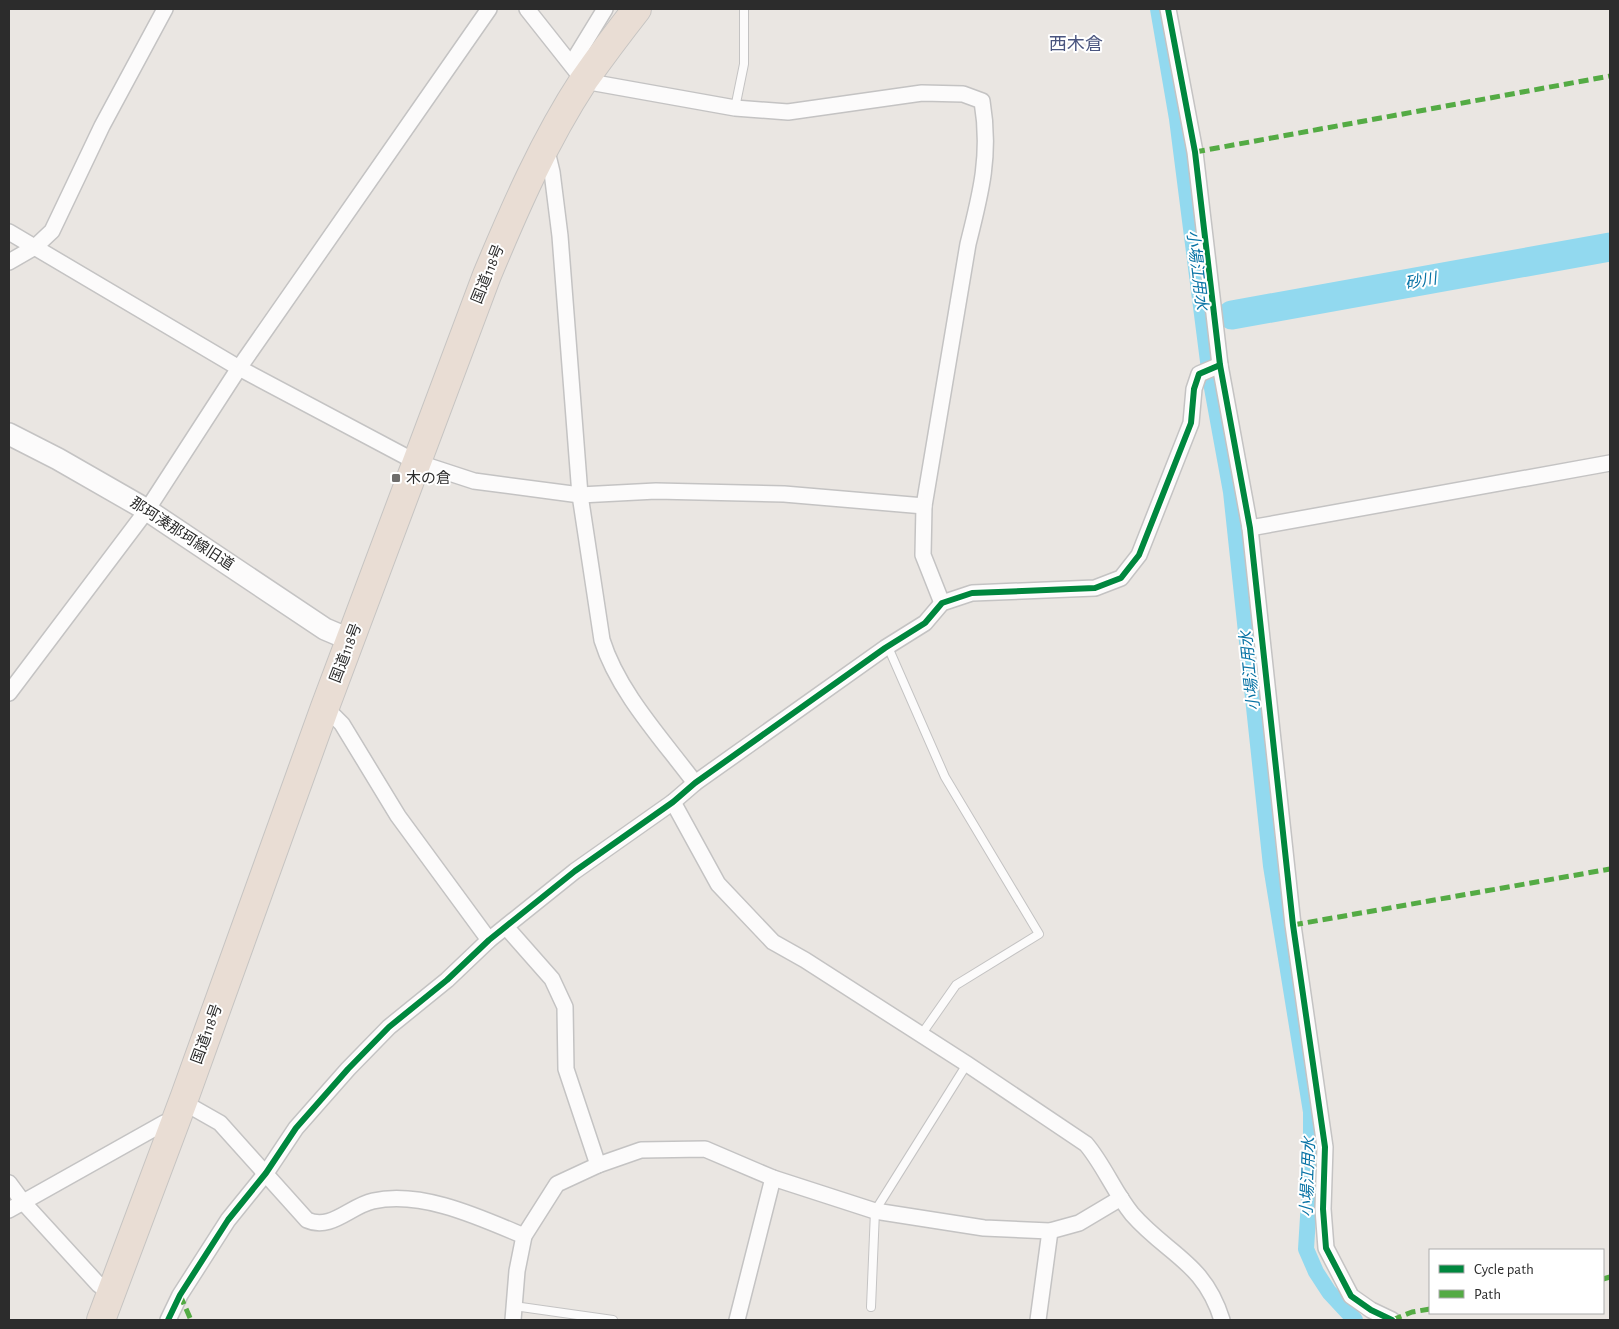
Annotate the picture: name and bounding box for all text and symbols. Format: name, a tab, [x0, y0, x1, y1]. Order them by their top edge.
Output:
district label: 西木倉	[1049, 35, 1103, 54]
water label: 小場江用水	[1184, 229, 1211, 313]
street label: 国道118号	[468, 242, 507, 306]
water label: 砂川	[1404, 269, 1440, 292]
place label: 木の倉	[406, 470, 451, 486]
marker: 木の倉	[390, 472, 402, 484]
street label: 那珂湊那珂線旧道	[128, 494, 237, 573]
street label: 国道118号	[327, 621, 364, 685]
water label: 小場江用水	[1237, 628, 1262, 712]
street label: 国道118号	[188, 1002, 225, 1066]
water label: 小場江用水	[1298, 1135, 1317, 1217]
legend	[1429, 1249, 1604, 1314]
text: Cycle path	[1474, 1262, 1534, 1277]
text: Path	[1474, 1287, 1501, 1302]

